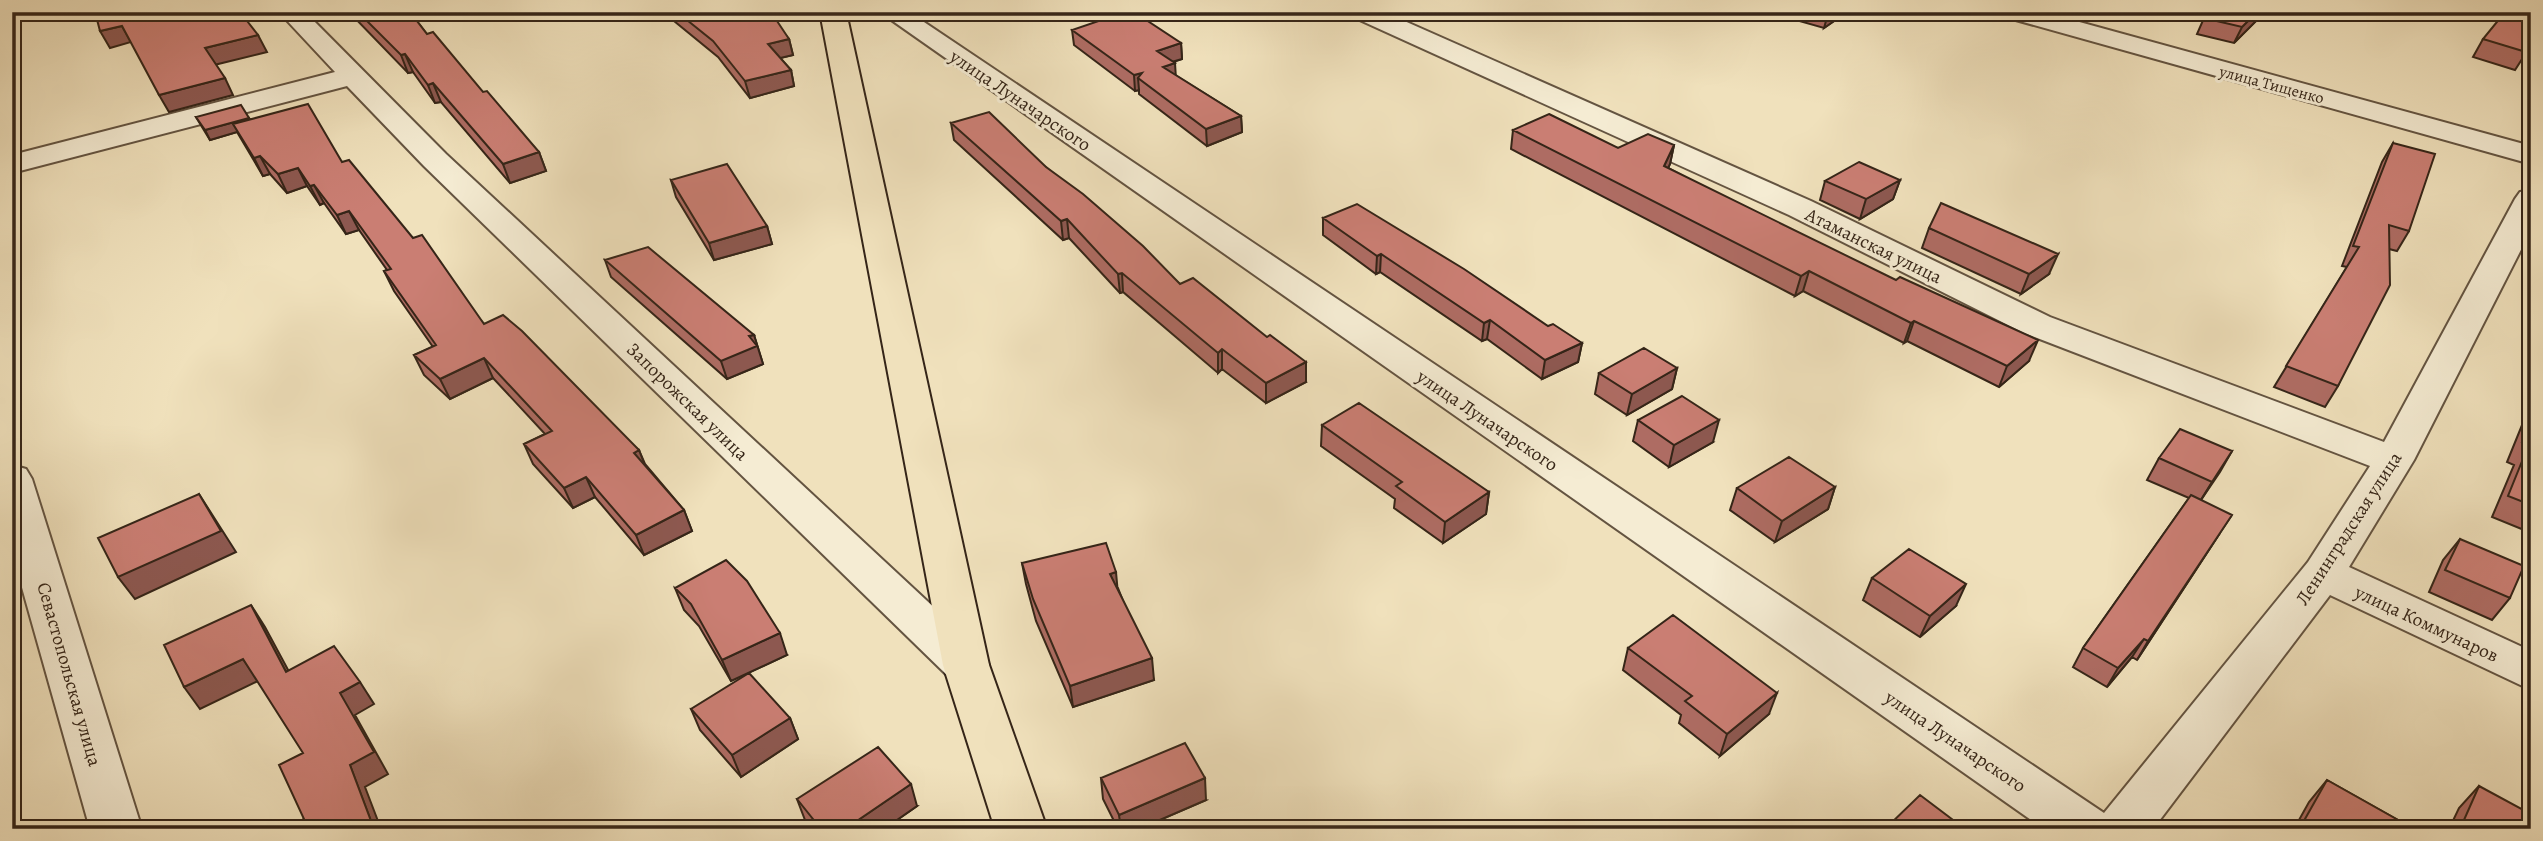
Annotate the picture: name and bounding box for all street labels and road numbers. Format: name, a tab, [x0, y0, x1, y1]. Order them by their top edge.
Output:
street label: улица Луначарского	[944, 43, 1096, 158]
street label: улица Тищенко	[2216, 60, 2327, 110]
street label: Атаманская улица	[1800, 201, 1946, 290]
street label: Запорожская улица	[621, 337, 754, 467]
street label: улица Луначарского	[1411, 363, 1563, 478]
street label: Ленинградская улица	[2290, 447, 2408, 610]
street label: Севастопольская улица	[30, 579, 108, 770]
street label: улица Коммунаров	[2350, 579, 2503, 669]
street label: улица Луначарского	[1879, 684, 2031, 799]

